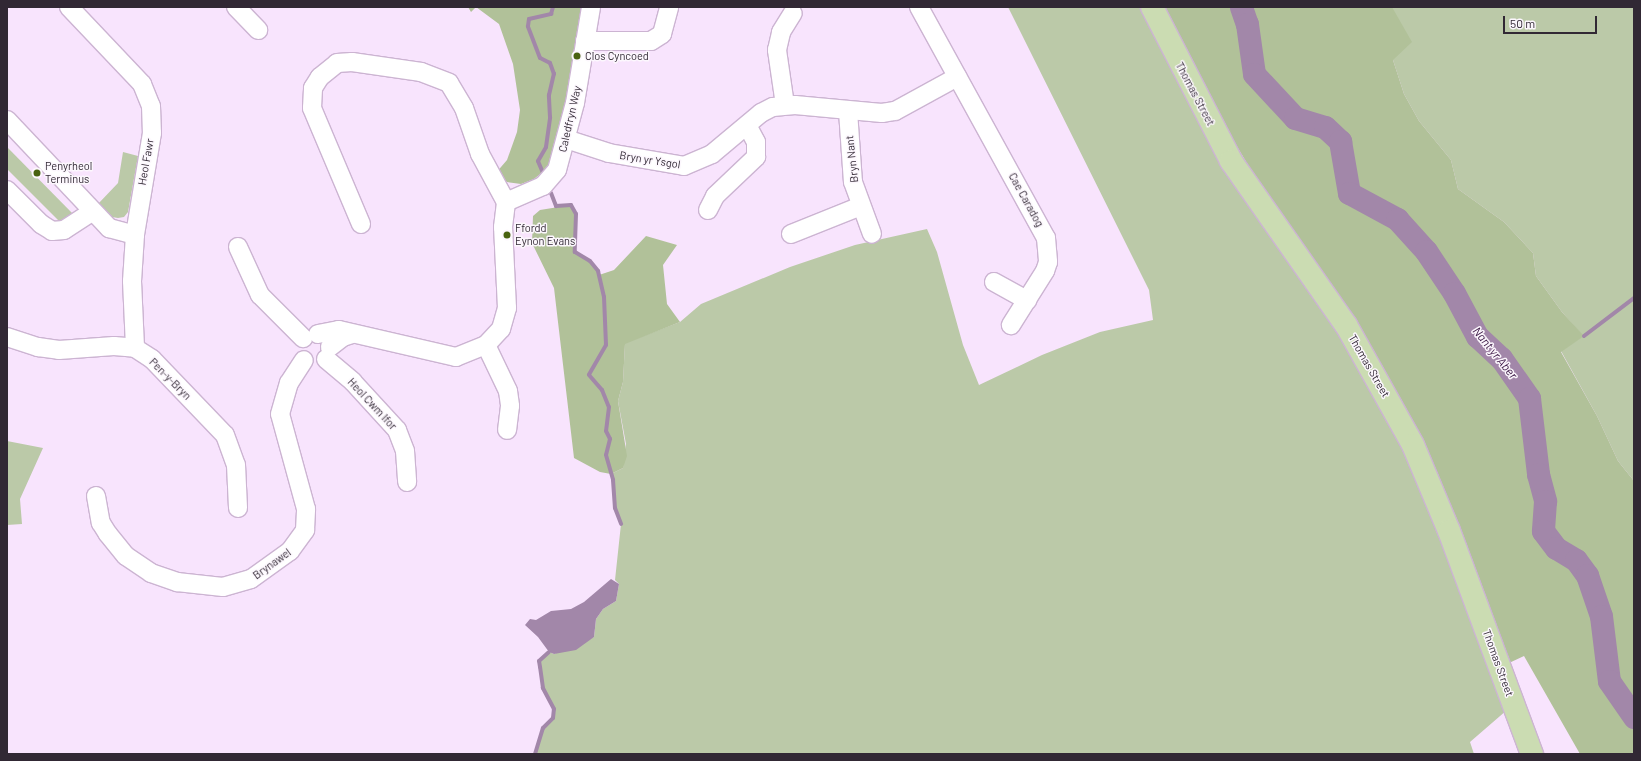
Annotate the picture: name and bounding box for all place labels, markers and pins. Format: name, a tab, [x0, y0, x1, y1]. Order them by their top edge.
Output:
place label: Clos Cyncoed	[585, 49, 649, 63]
marker: Clos Cyncoed	[572, 51, 582, 61]
place label: Penyrheol Terminus	[45, 160, 92, 186]
marker: Penyrheol Terminus	[32, 168, 42, 178]
place label: Ffordd Eynon Evans	[515, 222, 575, 248]
marker: Ffordd Eynon Evans	[502, 230, 512, 240]

